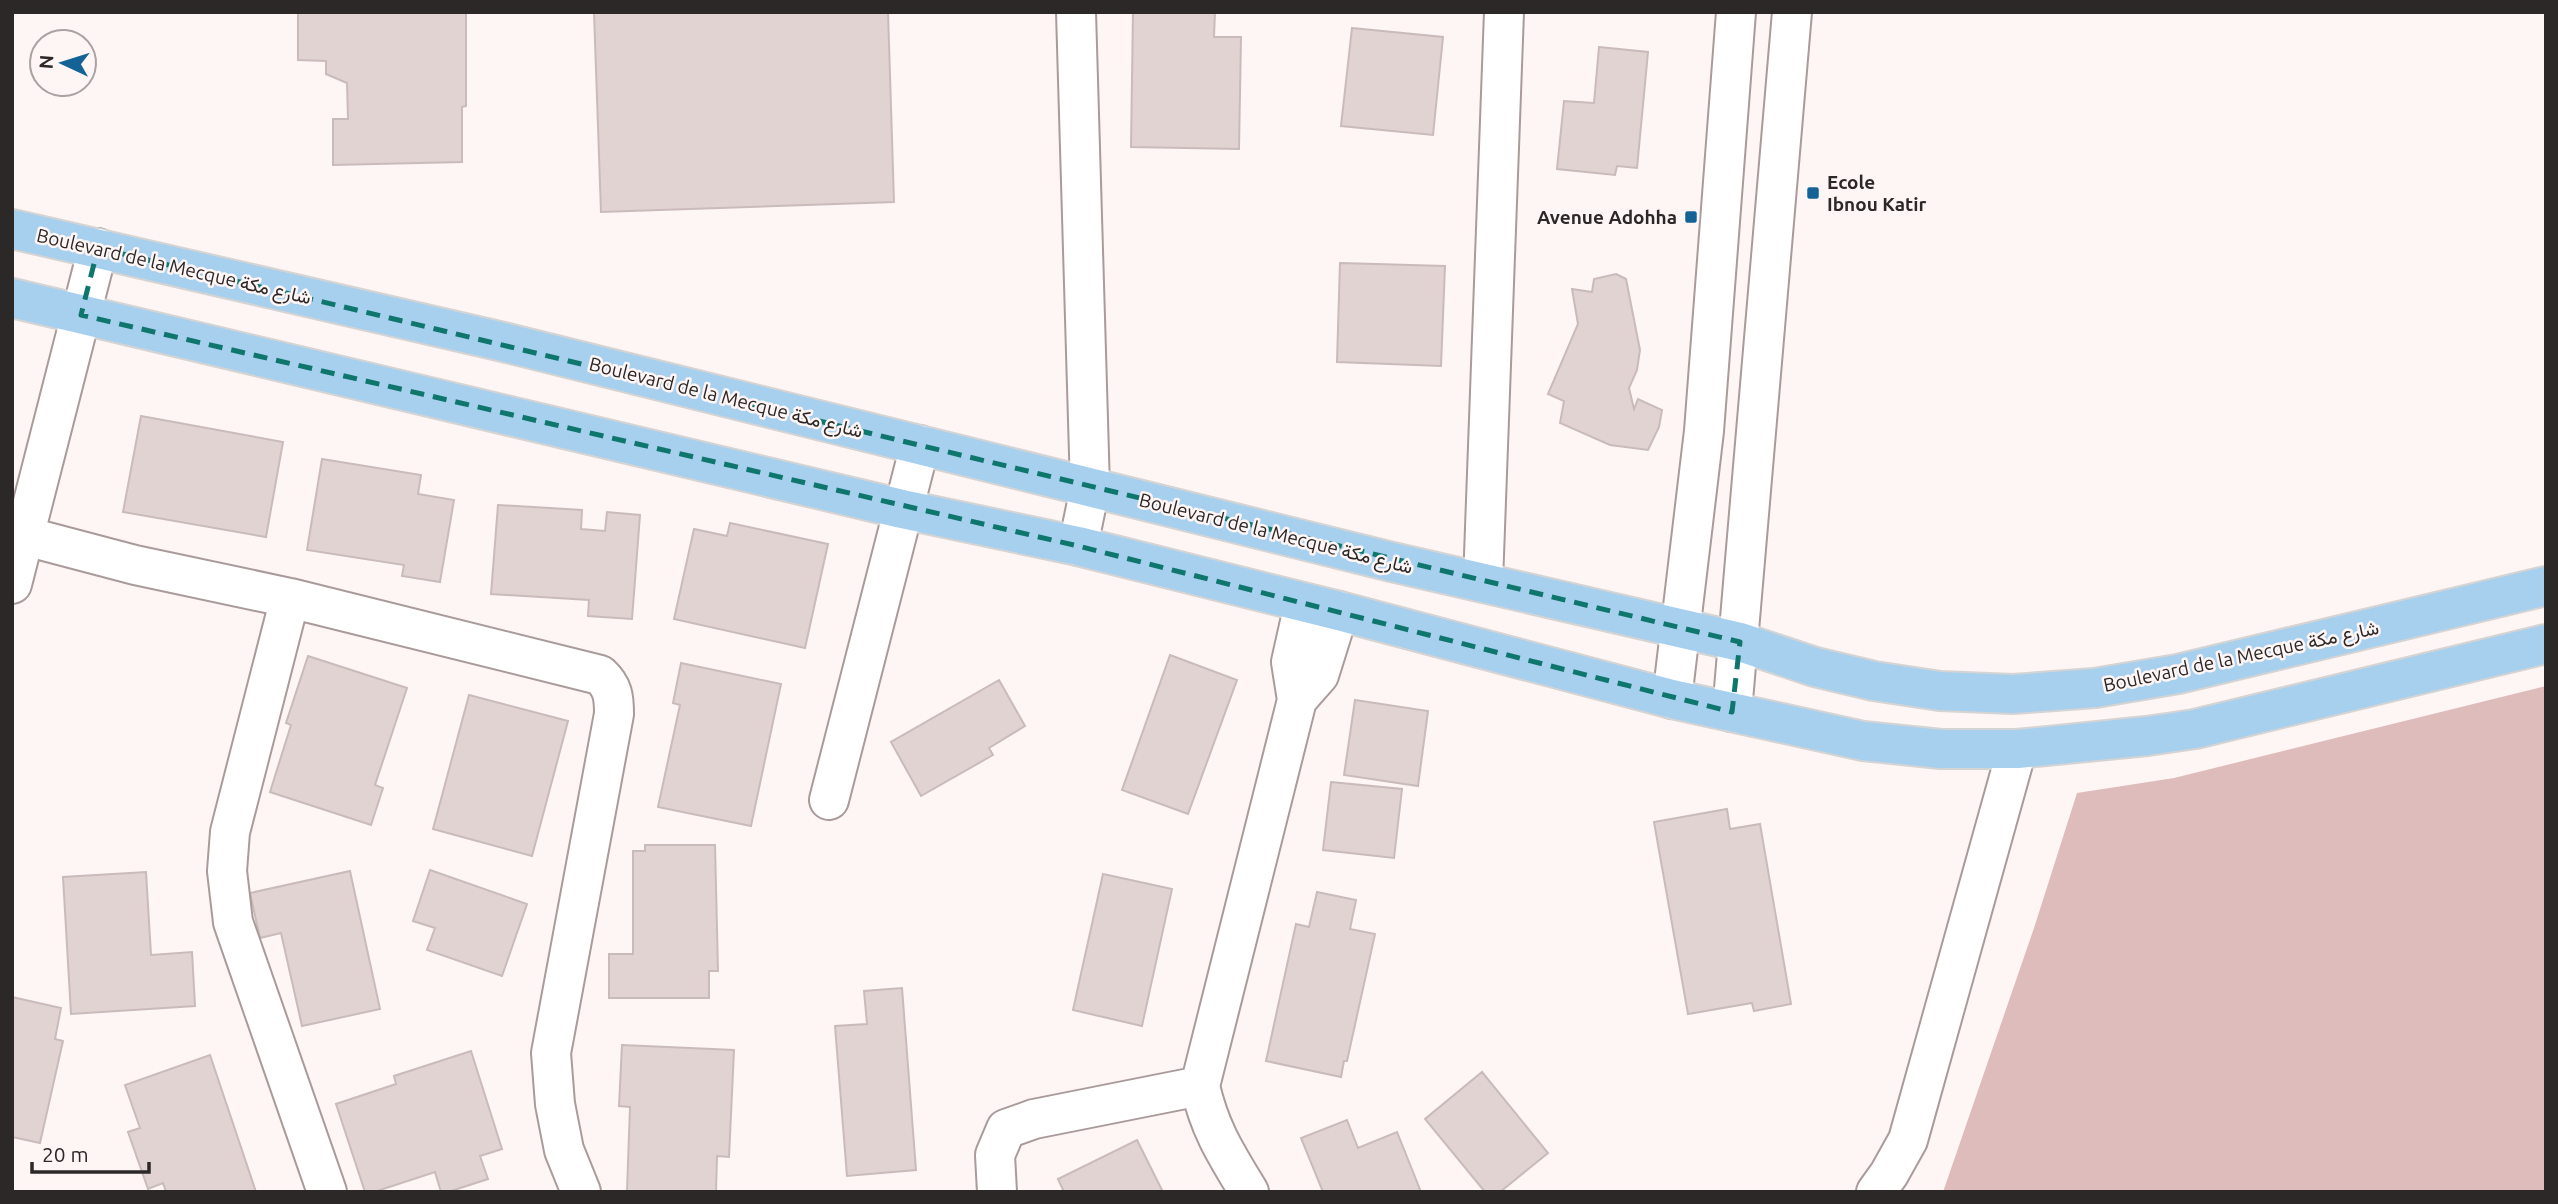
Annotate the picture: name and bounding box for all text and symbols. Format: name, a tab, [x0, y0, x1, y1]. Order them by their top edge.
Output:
north arrow	[28, 28, 98, 98]
text: N	[35, 54, 58, 70]
place label: Ecole Ibnou Katir	[1827, 171, 1927, 215]
marker: Ecole Ibnou Katir	[1805, 185, 1821, 201]
place label: Avenue Adohha	[1537, 206, 1677, 228]
marker: Avenue Adohha	[1683, 209, 1699, 225]
street label: Boulevard de la Mecque شارع مكة	[34, 224, 313, 310]
street label: Boulevard de la Mecque شارع مكة	[586, 352, 865, 444]
street label: Boulevard de la Mecque شارع مكة	[1136, 488, 1415, 580]
street label: Boulevard de la Mecque شارع مكة	[2101, 616, 2381, 698]
scale bar	[32, 1130, 149, 1174]
text: 20 m	[42, 1142, 89, 1166]

